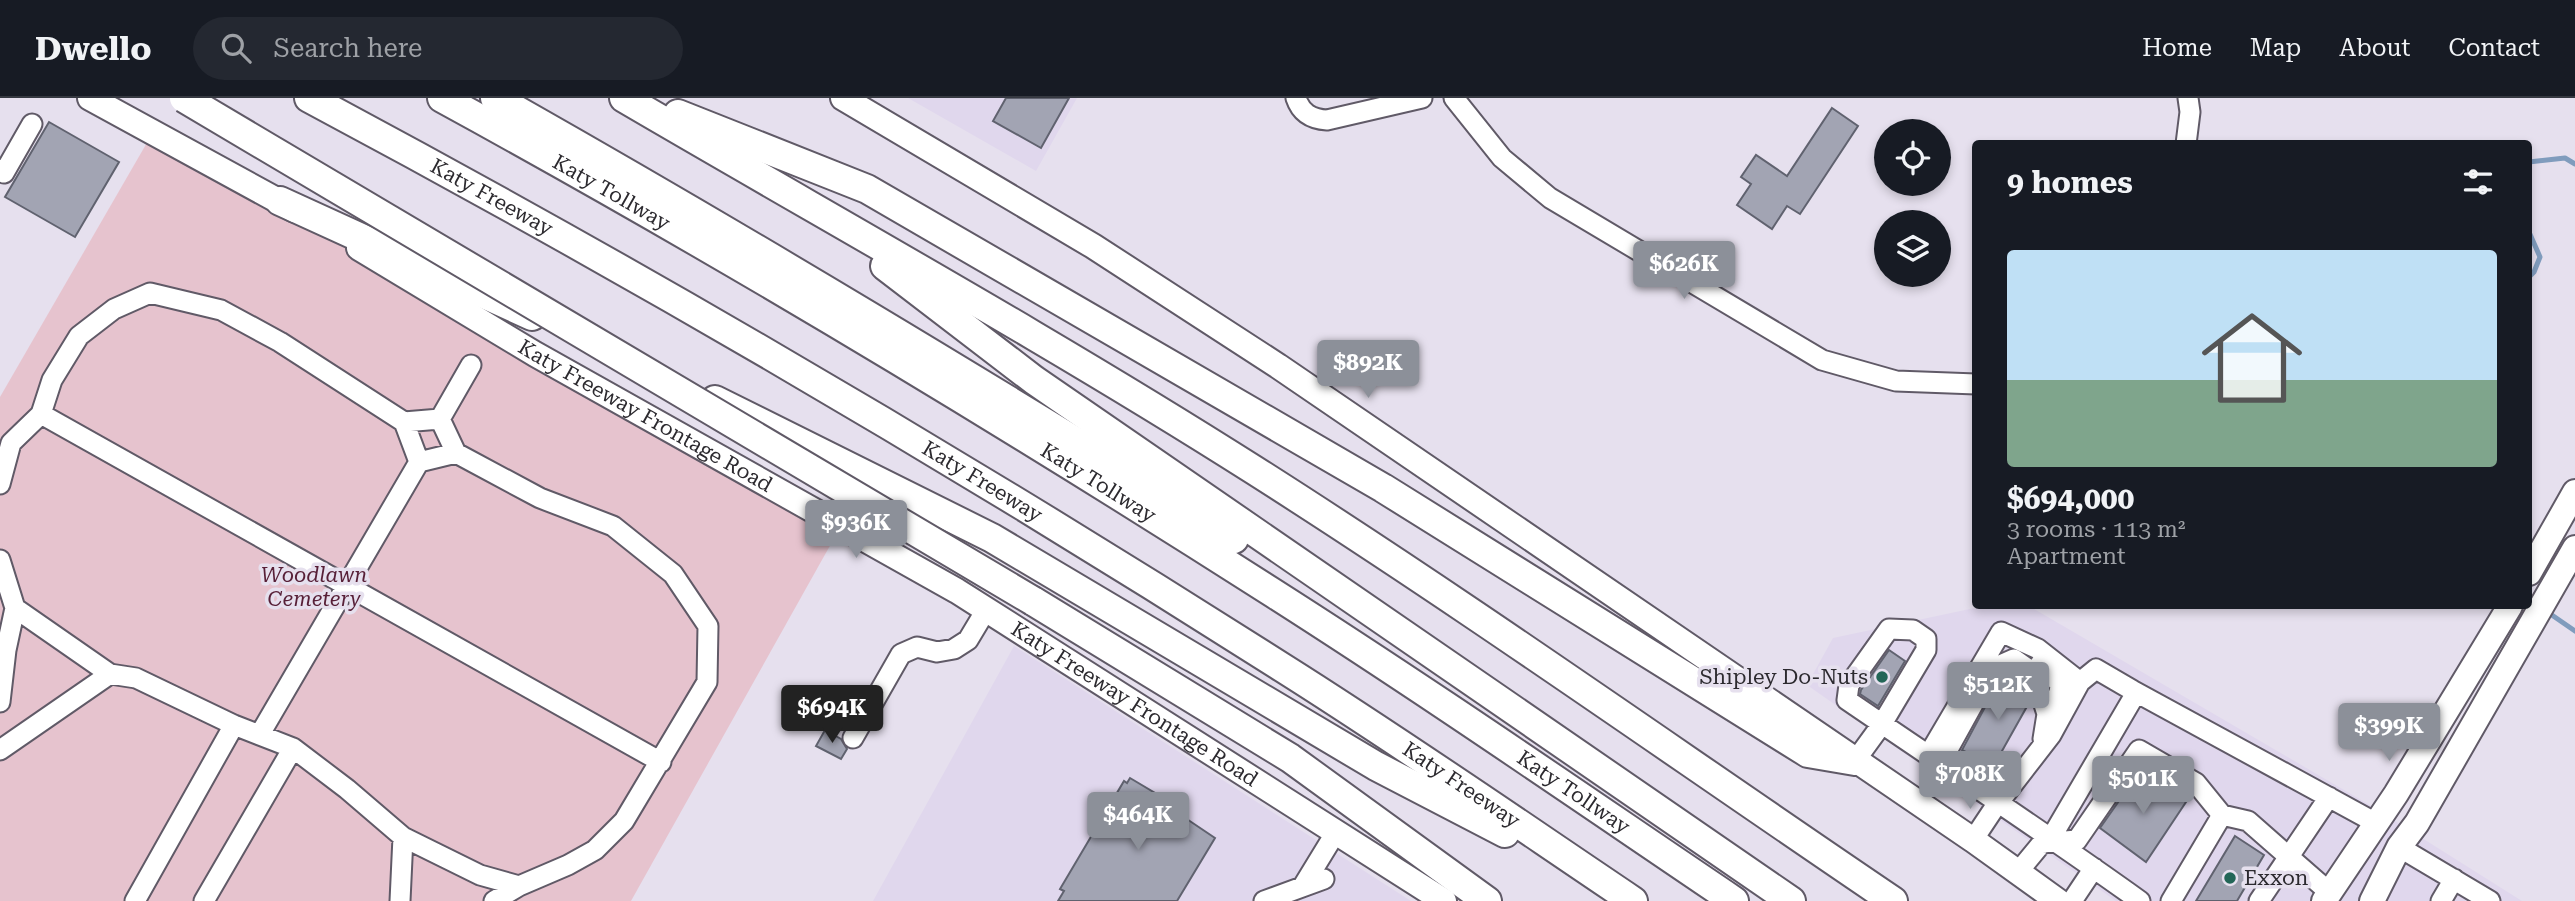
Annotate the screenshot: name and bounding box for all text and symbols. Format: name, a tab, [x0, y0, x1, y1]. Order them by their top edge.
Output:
search box	[193, 17, 683, 80]
text: Dwello	[35, 29, 151, 68]
icon: search	[217, 29, 255, 67]
text: Search here	[273, 33, 422, 63]
text: Home	[2142, 34, 2212, 62]
text: Map	[2250, 34, 2301, 62]
text: About	[2339, 34, 2410, 62]
text: Contact	[2448, 34, 2540, 62]
map controls	[1874, 119, 1951, 287]
button: locate	[1874, 119, 1951, 196]
street label: Katy Tollway	[549, 150, 675, 236]
street label: Katy Freeway	[426, 154, 558, 241]
icon: filters	[2459, 163, 2497, 201]
text: 9 homes	[2007, 165, 2133, 200]
button: layers	[1874, 210, 1951, 287]
pin: $626K	[1635, 242, 1733, 301]
text: $626K	[1649, 250, 1719, 277]
icon: home	[2189, 295, 2315, 421]
street label: Katy Freeway Frontage Road	[514, 335, 777, 497]
pin: $892K	[1319, 341, 1417, 400]
text: $892K	[1333, 349, 1403, 376]
street label: Katy Freeway	[918, 436, 1047, 527]
street label: Katy Tollway	[1036, 438, 1161, 528]
text: $694,000	[2007, 481, 2134, 516]
pin: $936K	[807, 500, 905, 560]
text: $936K	[821, 509, 891, 536]
text: 3 rooms · 113 m²	[2007, 516, 2185, 543]
text: Apartment	[2007, 543, 2126, 570]
park label: Woodlawn Cemetery	[261, 563, 367, 611]
street label: Katy Freeway Frontage Road	[1007, 617, 1263, 792]
pin: $512K	[1949, 662, 2047, 722]
place label: Shipley Do-Nuts	[1699, 665, 1868, 689]
marker: Shipley Do-Nuts	[1874, 669, 1890, 685]
text: $512K	[1963, 671, 2033, 698]
pin: $694K	[783, 686, 881, 745]
text: $694K	[797, 694, 867, 721]
pin: $399K	[2340, 704, 2438, 763]
text: $399K	[2354, 712, 2424, 739]
street label: Katy Freeway	[1398, 737, 1525, 833]
street label: Katy Tollway	[1513, 746, 1635, 839]
pin: $708K	[1921, 752, 2019, 811]
pin: $501K	[2094, 756, 2192, 816]
text: $708K	[1935, 760, 2005, 787]
text: $501K	[2108, 765, 2178, 792]
pin: $464K	[1089, 792, 1187, 852]
text: $464K	[1103, 801, 1173, 828]
place label: Exxon	[2244, 866, 2309, 890]
marker: Exxon	[2222, 870, 2238, 886]

